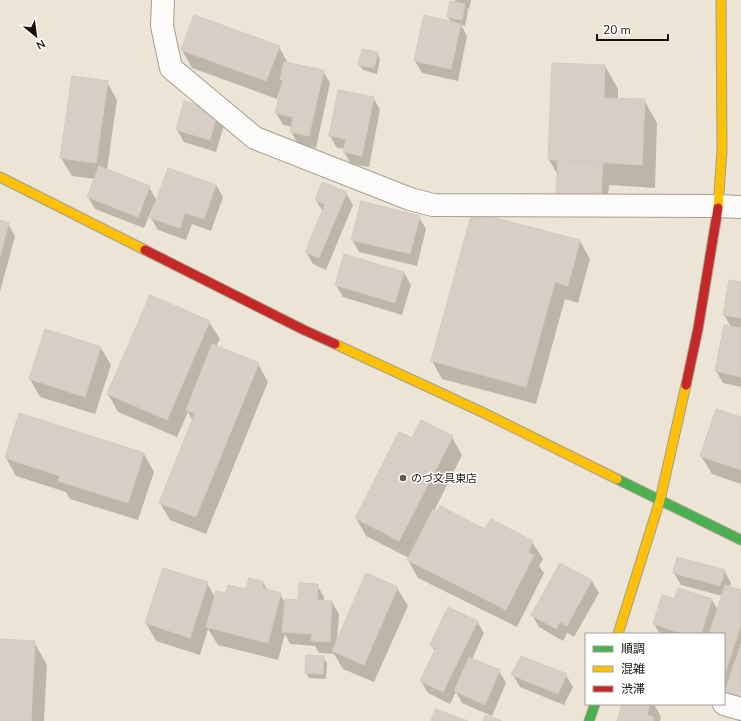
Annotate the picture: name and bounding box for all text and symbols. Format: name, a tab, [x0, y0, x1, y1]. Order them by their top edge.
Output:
north arrow	[16, 16, 56, 56]
scale bar	[597, 16, 668, 42]
text: 20 m	[603, 22, 631, 38]
text: N	[33, 36, 48, 53]
place label: のづ文具東店	[411, 471, 477, 486]
marker: のづ文具東店	[398, 473, 408, 483]
legend	[585, 633, 725, 705]
text: 順調	[621, 641, 645, 657]
text: 混雑	[621, 661, 645, 677]
text: 渋滞	[621, 681, 645, 697]

